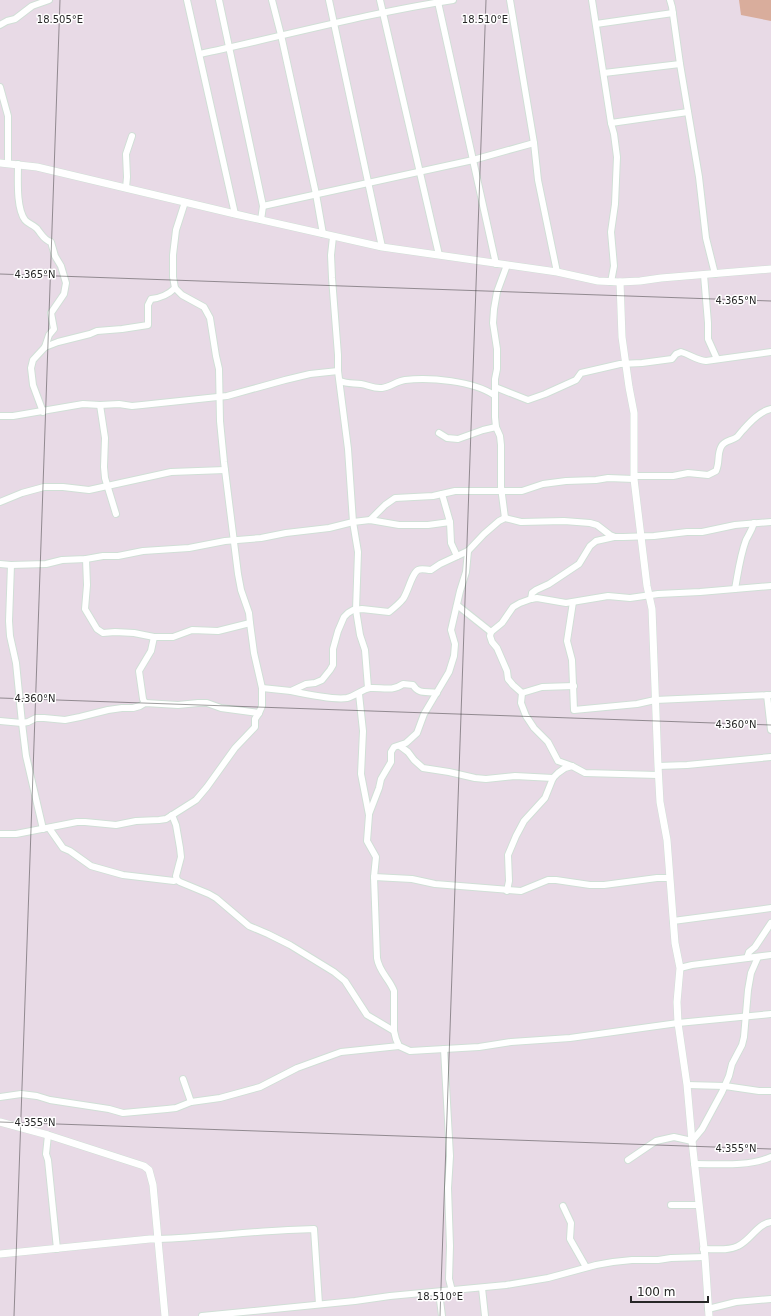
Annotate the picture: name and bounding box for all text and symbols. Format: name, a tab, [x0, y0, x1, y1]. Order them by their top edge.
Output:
text: 18.505°E	[37, 14, 83, 25]
text: 18.510°E	[462, 14, 508, 25]
text: 4.365°N	[14, 269, 56, 280]
text: 4.365°N	[715, 295, 757, 306]
text: 4.360°N	[14, 693, 56, 704]
text: 4.360°N	[715, 719, 757, 730]
text: 4.355°N	[14, 1117, 56, 1128]
text: 4.355°N	[715, 1143, 757, 1154]
scale bar	[631, 1278, 708, 1304]
text: 100 m	[637, 1285, 675, 1299]
text: 18.510°E	[417, 1291, 463, 1302]

